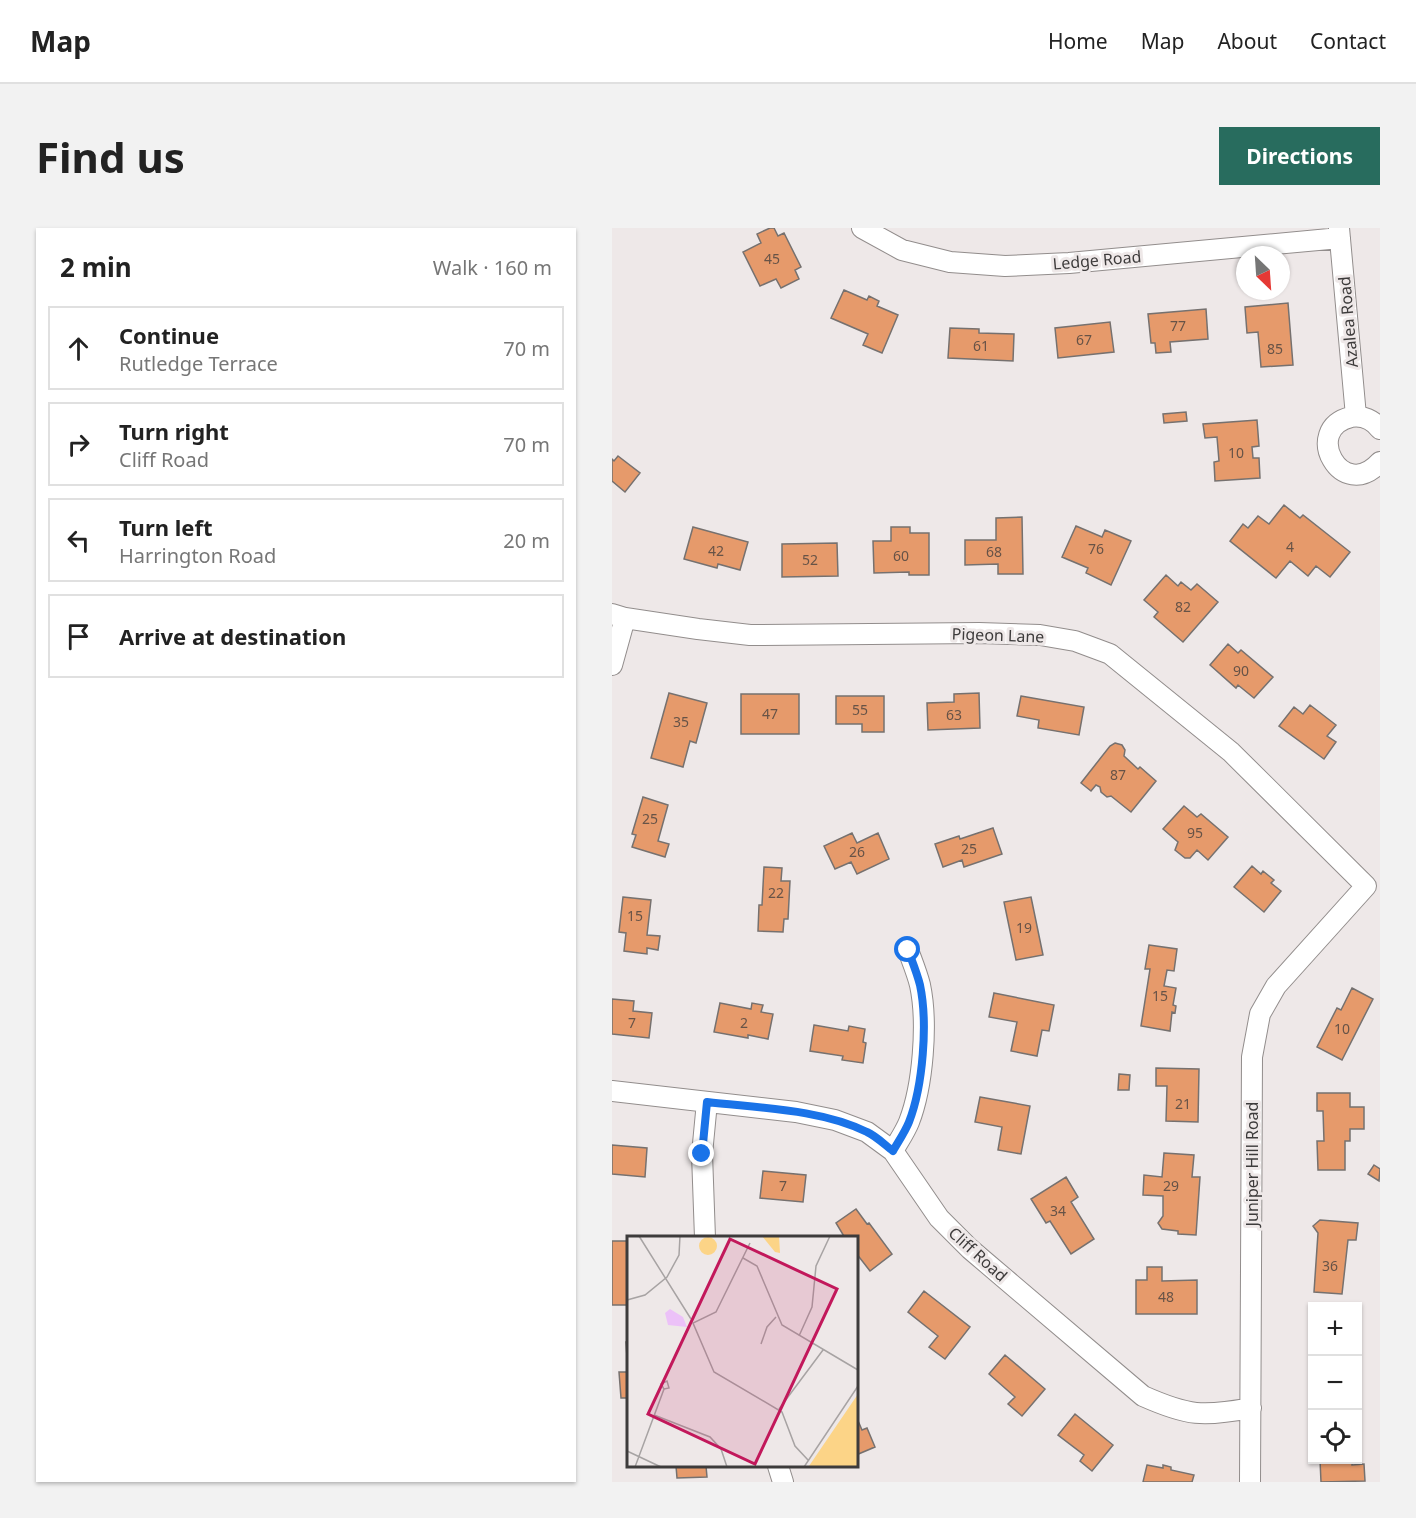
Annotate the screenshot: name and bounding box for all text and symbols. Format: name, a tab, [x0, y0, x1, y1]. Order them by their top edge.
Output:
text: Map	[30, 22, 91, 60]
text: Home	[1048, 27, 1108, 55]
text: Map	[1141, 27, 1184, 55]
text: About	[1217, 27, 1277, 55]
text: Contact	[1310, 27, 1386, 55]
button: Directions	[1219, 127, 1380, 185]
text: Find us	[36, 128, 185, 185]
street label: Ledge Road	[1052, 245, 1142, 275]
north arrow	[1236, 246, 1290, 300]
text: 2 min	[60, 249, 132, 285]
house number: 45	[764, 249, 780, 268]
text: Walk · 160 m	[433, 254, 552, 281]
street label: Azalea Road	[1333, 275, 1363, 369]
house number: 77	[1170, 316, 1186, 335]
text: Continue	[119, 320, 219, 350]
house number: 67	[1076, 330, 1092, 349]
icon: ahead	[62, 332, 95, 365]
text: 70 m	[503, 335, 550, 362]
house number: 61	[973, 336, 989, 355]
house number: 85	[1267, 339, 1283, 358]
text: Rutledge Terrace	[119, 350, 278, 377]
text: Turn right	[119, 416, 229, 446]
icon: right	[62, 428, 95, 461]
text: 70 m	[503, 431, 550, 458]
house number: 10	[1228, 443, 1244, 462]
text: Cliff Road	[119, 446, 209, 473]
text: Turn left	[119, 512, 213, 542]
icon: left	[62, 524, 95, 557]
text: 20 m	[503, 527, 550, 554]
house number: 4	[1286, 537, 1294, 556]
house number: 76	[1088, 539, 1104, 558]
house number: 42	[708, 541, 724, 560]
text: Harrington Road	[119, 542, 276, 569]
house number: 68	[986, 542, 1002, 561]
house number: 60	[893, 546, 909, 565]
house number: 52	[802, 550, 818, 569]
house number: 82	[1175, 597, 1191, 616]
icon: arrive	[62, 620, 95, 653]
text: Arrive at destination	[119, 621, 346, 651]
street label: Pigeon Lane	[951, 622, 1045, 648]
house number: 90	[1233, 661, 1249, 680]
house number: 55	[852, 700, 868, 719]
house number: 47	[762, 704, 778, 723]
house number: 63	[946, 705, 962, 724]
house number: 35	[673, 712, 689, 731]
house number: 87	[1110, 765, 1126, 784]
house number: 25	[642, 809, 658, 828]
house number: 95	[1187, 823, 1203, 842]
house number: 25	[961, 839, 977, 858]
house number: 26	[849, 842, 865, 861]
house number: 22	[768, 883, 784, 902]
house number: 15	[627, 906, 643, 925]
house number: 19	[1016, 918, 1032, 937]
route start	[894, 936, 920, 962]
house number: 15	[1152, 986, 1168, 1005]
house number: 7	[628, 1013, 636, 1032]
house number: 2	[740, 1013, 748, 1032]
house number: 10	[1334, 1019, 1350, 1038]
house number: 21	[1175, 1094, 1191, 1113]
street label: Juniper Hill Road	[1241, 1102, 1263, 1228]
route end	[688, 1140, 714, 1166]
house number: 7	[779, 1176, 787, 1195]
house number: 29	[1163, 1176, 1179, 1195]
house number: 34	[1050, 1201, 1066, 1220]
street label: Cliff Road	[944, 1222, 1012, 1286]
inset map	[627, 1236, 858, 1467]
house number: 36	[1322, 1256, 1338, 1275]
house number: 48	[1158, 1287, 1174, 1306]
map controls	[1308, 1302, 1362, 1464]
button: +	[1308, 1302, 1362, 1356]
button: −	[1308, 1356, 1362, 1410]
button: locate	[1308, 1410, 1362, 1464]

